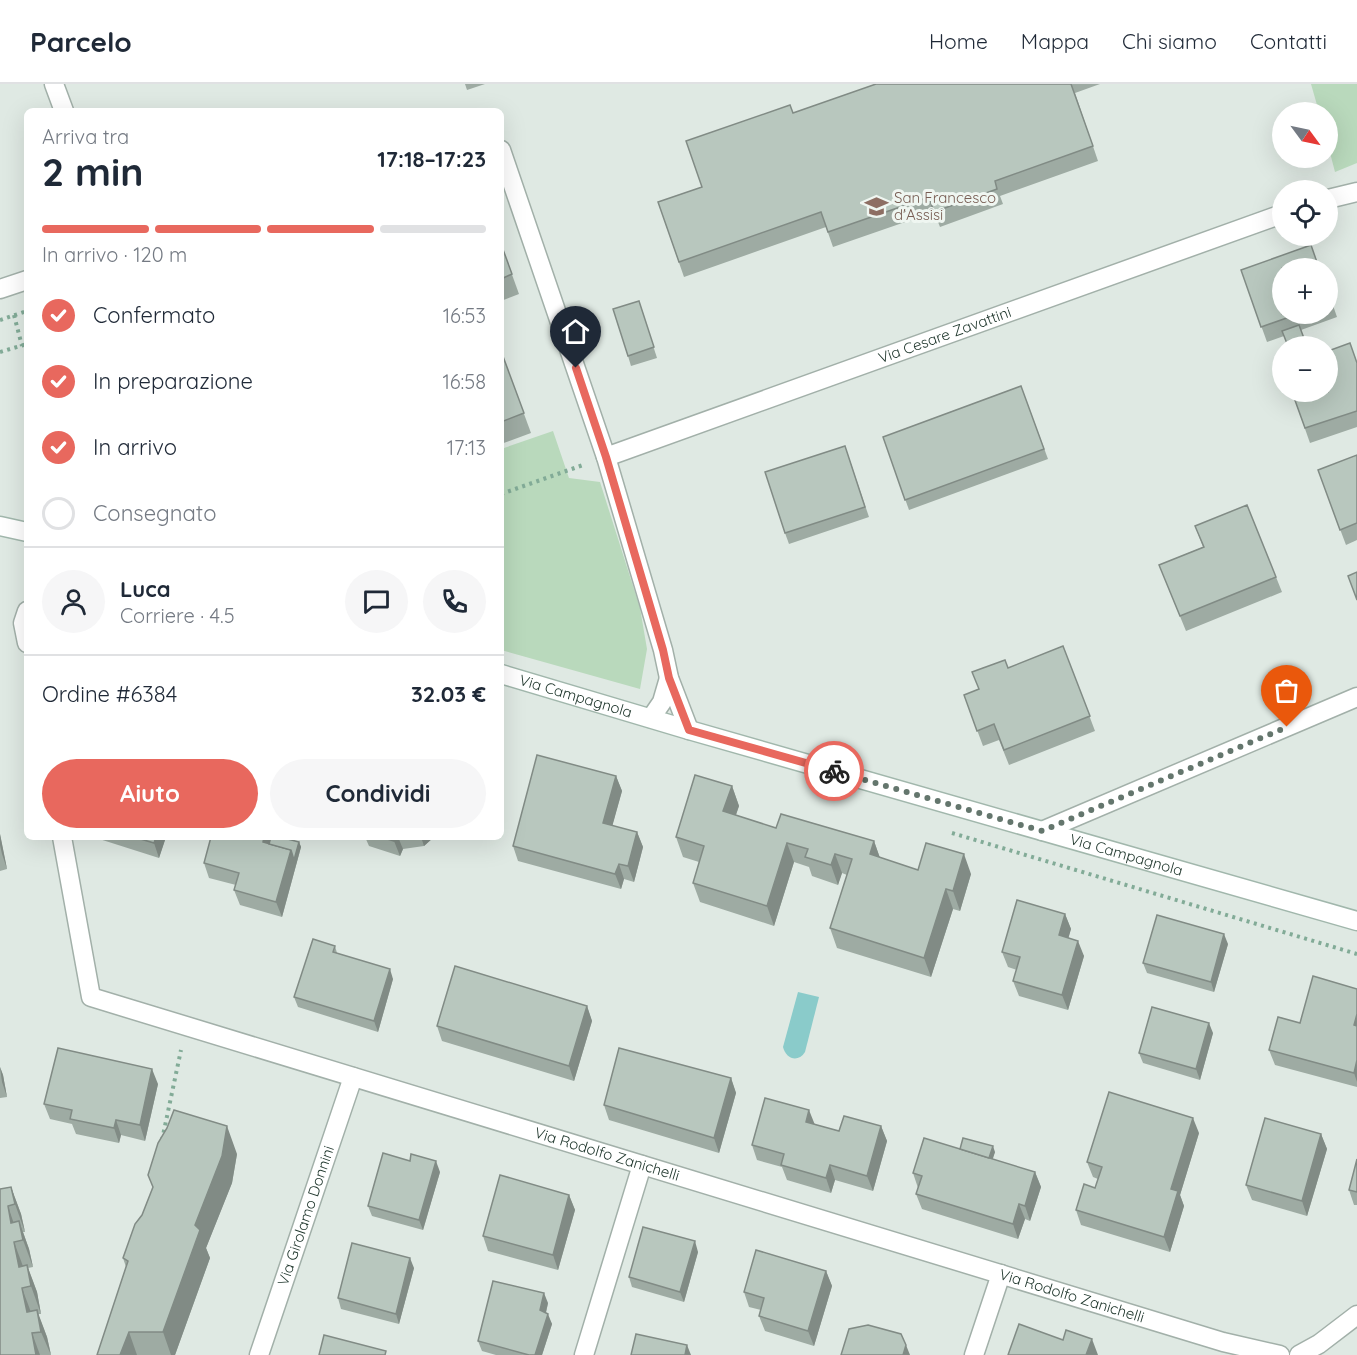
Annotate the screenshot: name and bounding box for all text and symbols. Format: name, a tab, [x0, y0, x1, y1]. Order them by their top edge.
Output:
text: Parcelo	[30, 24, 132, 59]
text: Home	[929, 28, 988, 54]
text: Mappa	[1021, 28, 1089, 54]
text: Chi siamo	[1122, 28, 1217, 54]
text: Contatti	[1250, 28, 1327, 54]
north arrow	[1272, 102, 1338, 168]
map controls	[1272, 102, 1338, 402]
text: Arriva tra	[42, 124, 129, 149]
text: 17:18–17:23	[377, 145, 486, 173]
text: 2 min	[42, 147, 144, 196]
button: locate	[1272, 180, 1338, 246]
place label: San Francesco d'Assisi	[894, 188, 996, 224]
school or university icon: San Francesco d'Assisi	[863, 194, 889, 220]
text: In arrivo · 120 m	[42, 242, 187, 267]
button: +	[1272, 258, 1338, 324]
icon: check	[42, 299, 75, 332]
text: Confermato	[93, 301, 215, 329]
street label: Via Cesare Zavattini	[876, 302, 1014, 367]
text: 16:53	[443, 303, 486, 328]
pin	[550, 306, 601, 368]
icon: home	[559, 315, 592, 348]
button: −	[1272, 336, 1338, 402]
icon: check	[42, 365, 75, 398]
text: In preparazione	[93, 367, 253, 395]
text: 16:58	[442, 369, 486, 394]
icon: check	[42, 431, 75, 464]
text: In arrivo	[93, 433, 177, 461]
text: 17:13	[447, 435, 486, 460]
text: Consegnato	[93, 499, 216, 527]
button: person	[42, 570, 105, 633]
button: chat	[345, 570, 408, 633]
button: phone	[423, 570, 486, 633]
text: Luca	[120, 575, 171, 603]
text: Corriere · 4.5	[120, 603, 235, 628]
pin	[1261, 665, 1312, 727]
street label: Via Campagnola	[517, 670, 635, 722]
icon: bag	[1270, 674, 1303, 707]
text: Ordine #6384	[42, 680, 177, 708]
text: 32.03 €	[411, 680, 486, 708]
courier	[804, 741, 864, 801]
icon: bike	[818, 755, 851, 788]
button: Aiuto	[42, 759, 258, 828]
button: Condividi	[270, 759, 486, 828]
street label: Via Campagnola	[1068, 829, 1185, 880]
street label: Via Rodolfo Zanichelli	[532, 1123, 682, 1185]
street label: Via Girolamo Donnini	[273, 1143, 338, 1288]
street label: Via Rodolfo Zanichelli	[997, 1264, 1147, 1327]

